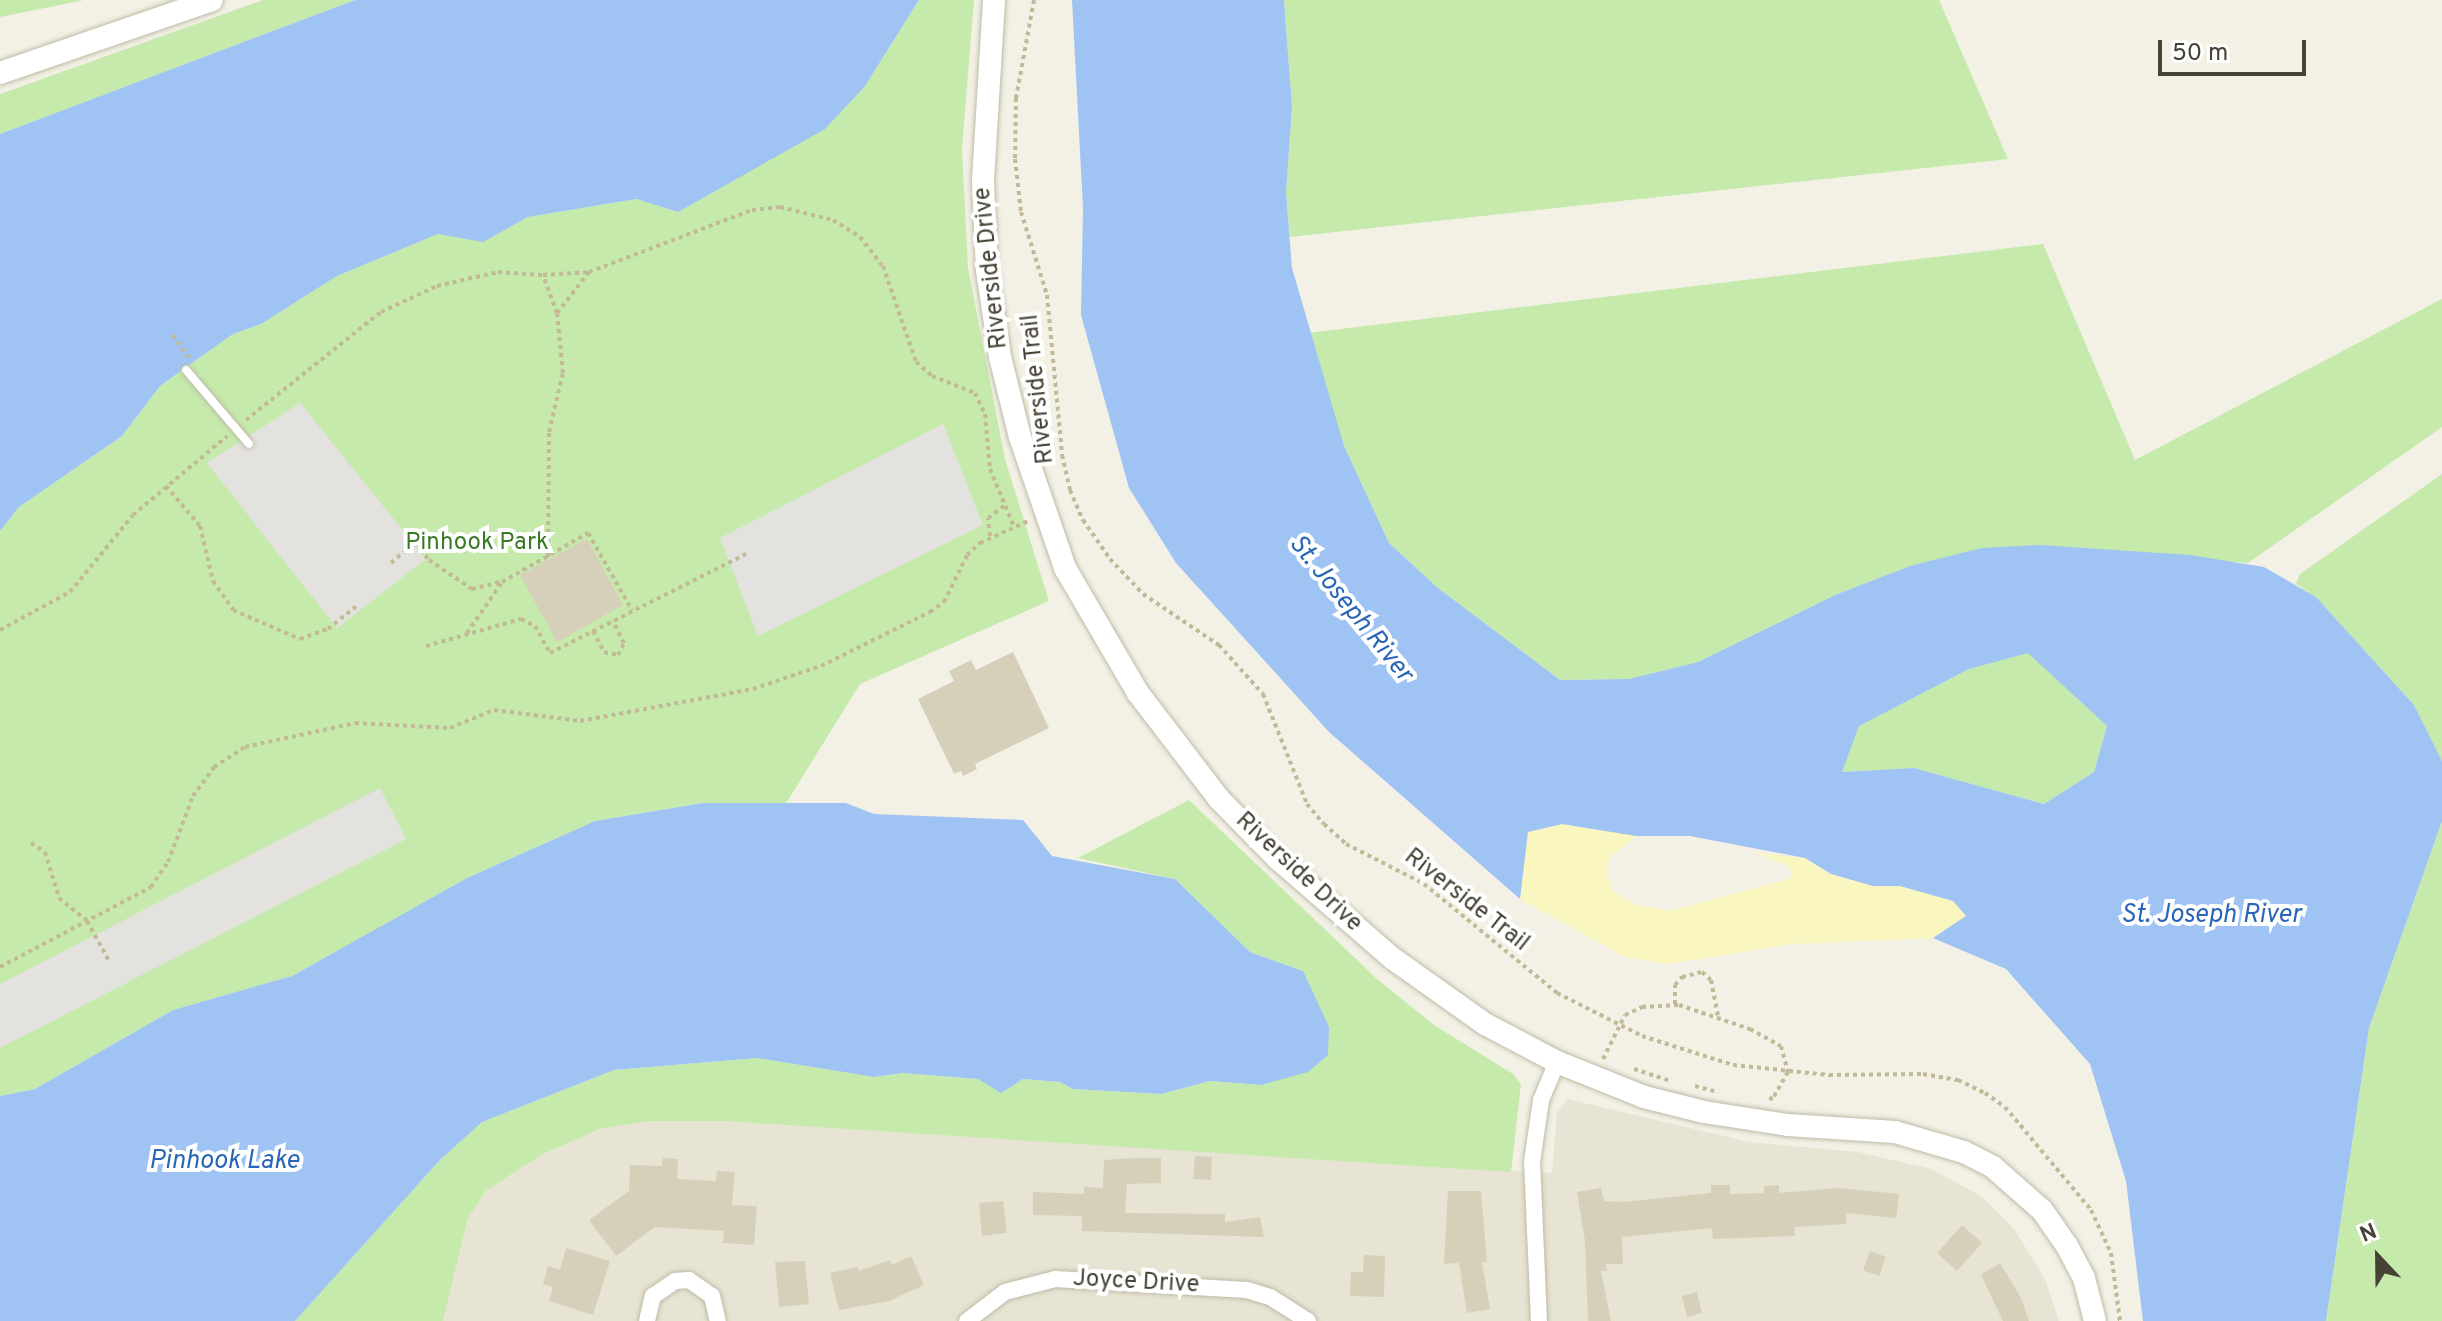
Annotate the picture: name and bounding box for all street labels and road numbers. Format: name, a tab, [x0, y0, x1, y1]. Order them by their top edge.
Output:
street label: Riverside Drive	[969, 186, 1015, 350]
street label: Riverside Trail	[1017, 312, 1061, 466]
street label: Riverside Drive	[1229, 807, 1367, 939]
street label: Riverside Trail	[1397, 843, 1535, 959]
street label: Joyce Drive	[1072, 1265, 1200, 1301]

